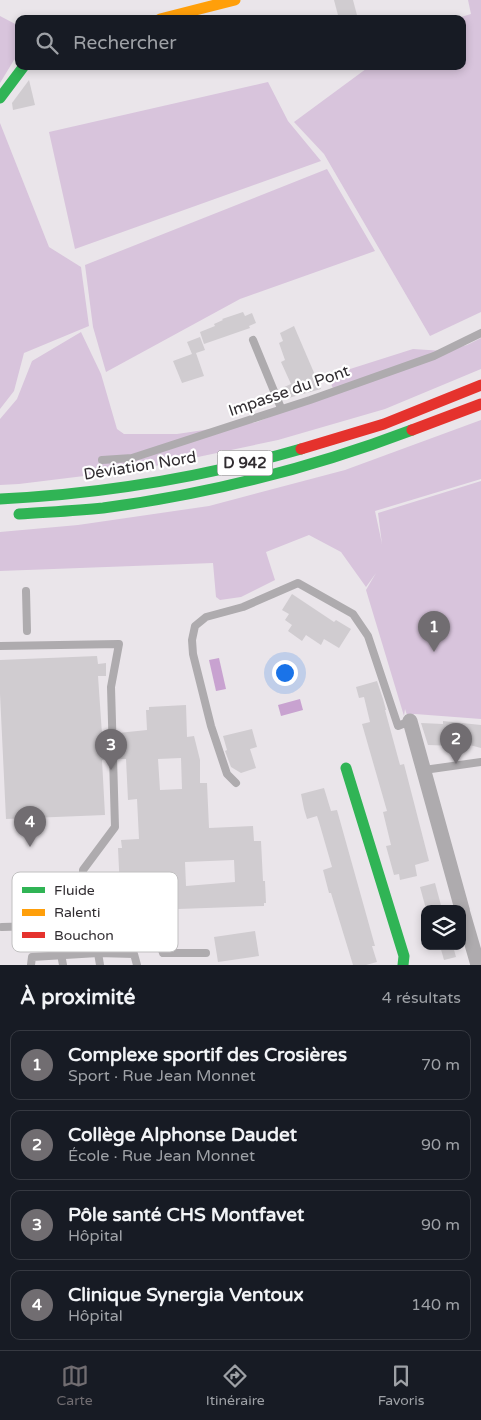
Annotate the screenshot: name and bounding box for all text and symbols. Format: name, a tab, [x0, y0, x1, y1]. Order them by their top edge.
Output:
search box	[15, 15, 466, 70]
icon: search	[33, 29, 61, 57]
text: Rechercher	[73, 32, 176, 54]
street label: Impasse du Pont	[226, 361, 352, 421]
street label: Déviation Nord	[82, 447, 198, 485]
road number: D 942	[218, 450, 272, 476]
pin: 1	[418, 611, 450, 652]
your location	[272, 660, 298, 686]
pin: 2	[440, 723, 472, 764]
pin: 3	[95, 729, 127, 770]
pin: 4	[14, 806, 46, 847]
legend	[12, 872, 178, 952]
text: Fluide	[54, 882, 95, 899]
text: Ralenti	[54, 904, 100, 921]
map controls	[421, 905, 466, 950]
button: layers	[421, 905, 466, 950]
text: Bouchon	[54, 927, 114, 944]
text: À proximité	[20, 985, 135, 1010]
text: 4 résultats	[382, 988, 461, 1008]
text: Complexe sportif des Crosières	[68, 1044, 347, 1066]
text: 1	[32, 1055, 42, 1075]
text: 70 m	[421, 1055, 460, 1075]
text: Sport · Rue Jean Monnet	[68, 1066, 256, 1086]
text: Collège Alphonse Daudet	[68, 1124, 297, 1146]
text: 2	[32, 1135, 42, 1155]
text: 90 m	[421, 1135, 460, 1155]
text: École · Rue Jean Monnet	[68, 1146, 255, 1166]
text: Pôle santé CHS Montfavet	[68, 1204, 304, 1226]
text: 3	[32, 1215, 42, 1235]
text: 90 m	[421, 1215, 460, 1235]
text: Hôpital	[68, 1226, 123, 1246]
text: Clinique Synergia Ventoux	[68, 1284, 304, 1306]
text: 4	[32, 1295, 42, 1315]
text: 140 m	[411, 1295, 460, 1315]
text: Hôpital	[68, 1306, 123, 1326]
tab: Carte	[57, 1362, 93, 1409]
tab: Itinéraire	[206, 1362, 265, 1409]
tab: Favoris	[378, 1362, 424, 1409]

